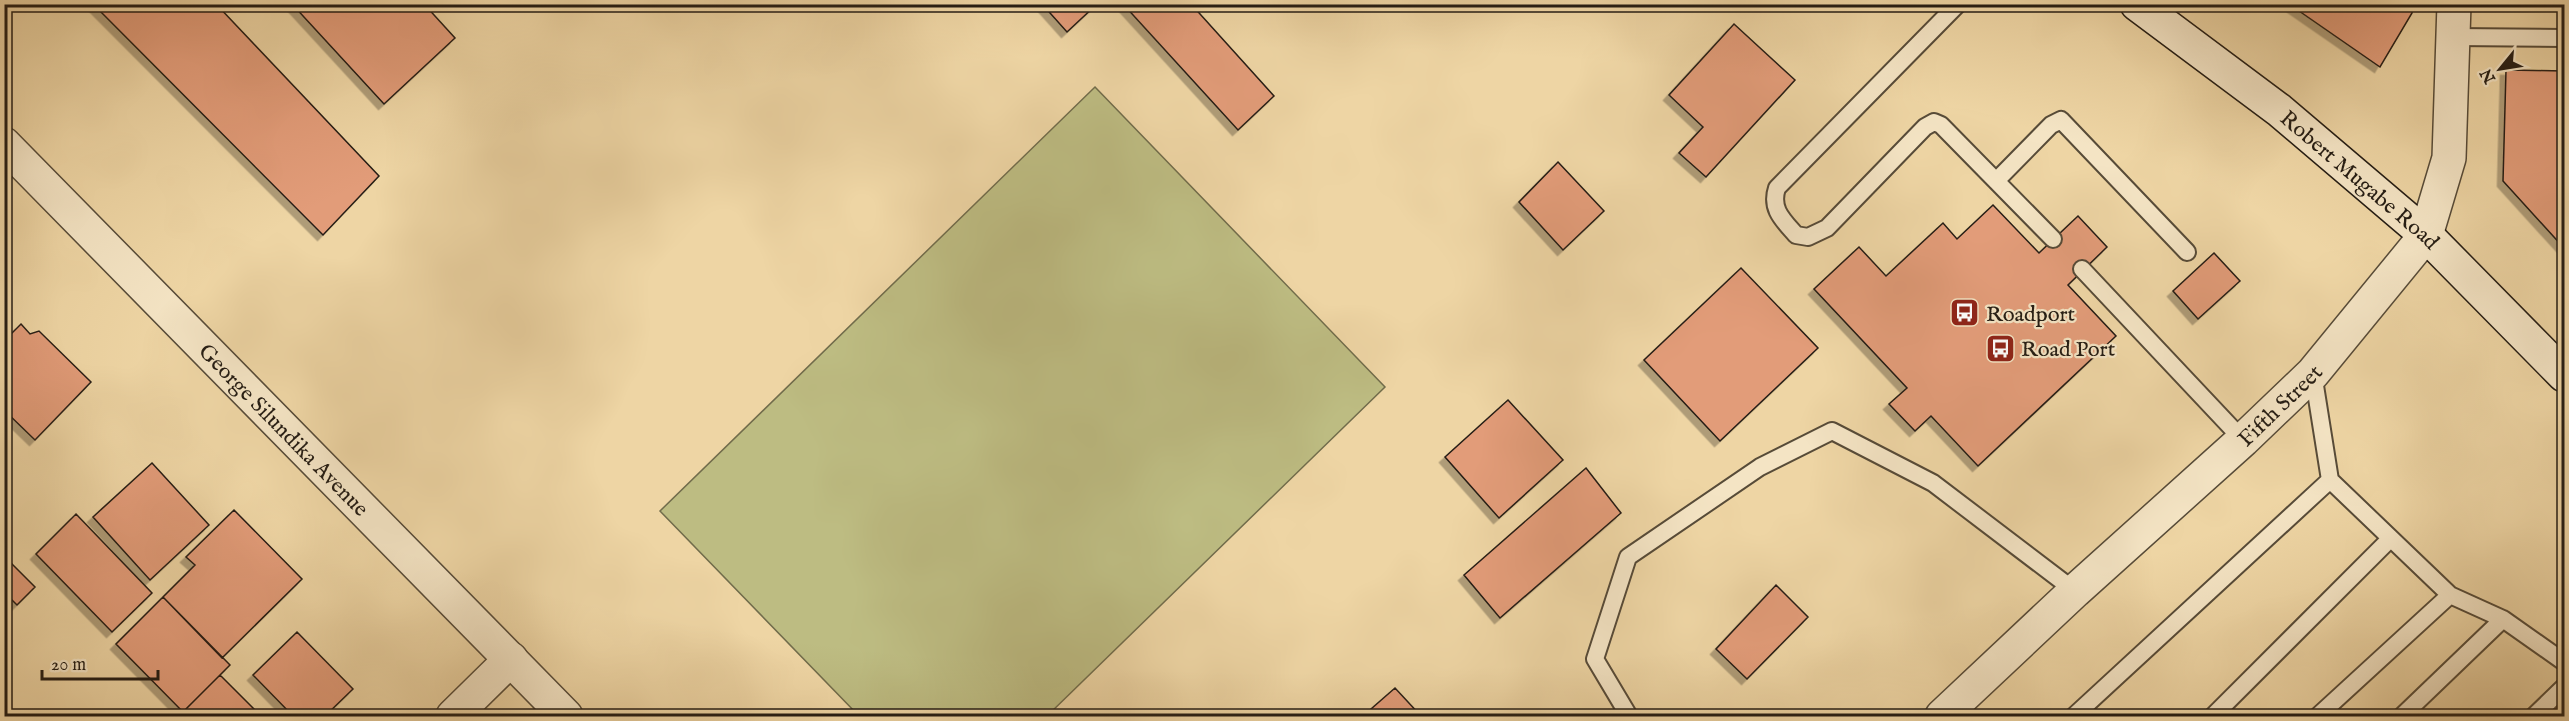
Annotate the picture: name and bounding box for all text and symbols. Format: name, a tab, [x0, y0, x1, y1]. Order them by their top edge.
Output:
north arrow	[2470, 39, 2530, 99]
text: N	[2477, 64, 2501, 87]
street label: Robert Mugabe Road	[2274, 105, 2445, 256]
bus stop icon: Roadport	[1949, 297, 1981, 329]
place label: Roadport	[1986, 301, 2076, 329]
bus stop icon: Road Port	[1984, 332, 2016, 364]
place label: Road Port	[2021, 336, 2116, 364]
street label: George Silundika Avenue	[192, 338, 374, 523]
street label: Fifth Street	[2233, 360, 2330, 453]
scale bar	[42, 643, 158, 681]
text: 20 m	[51, 654, 86, 677]

